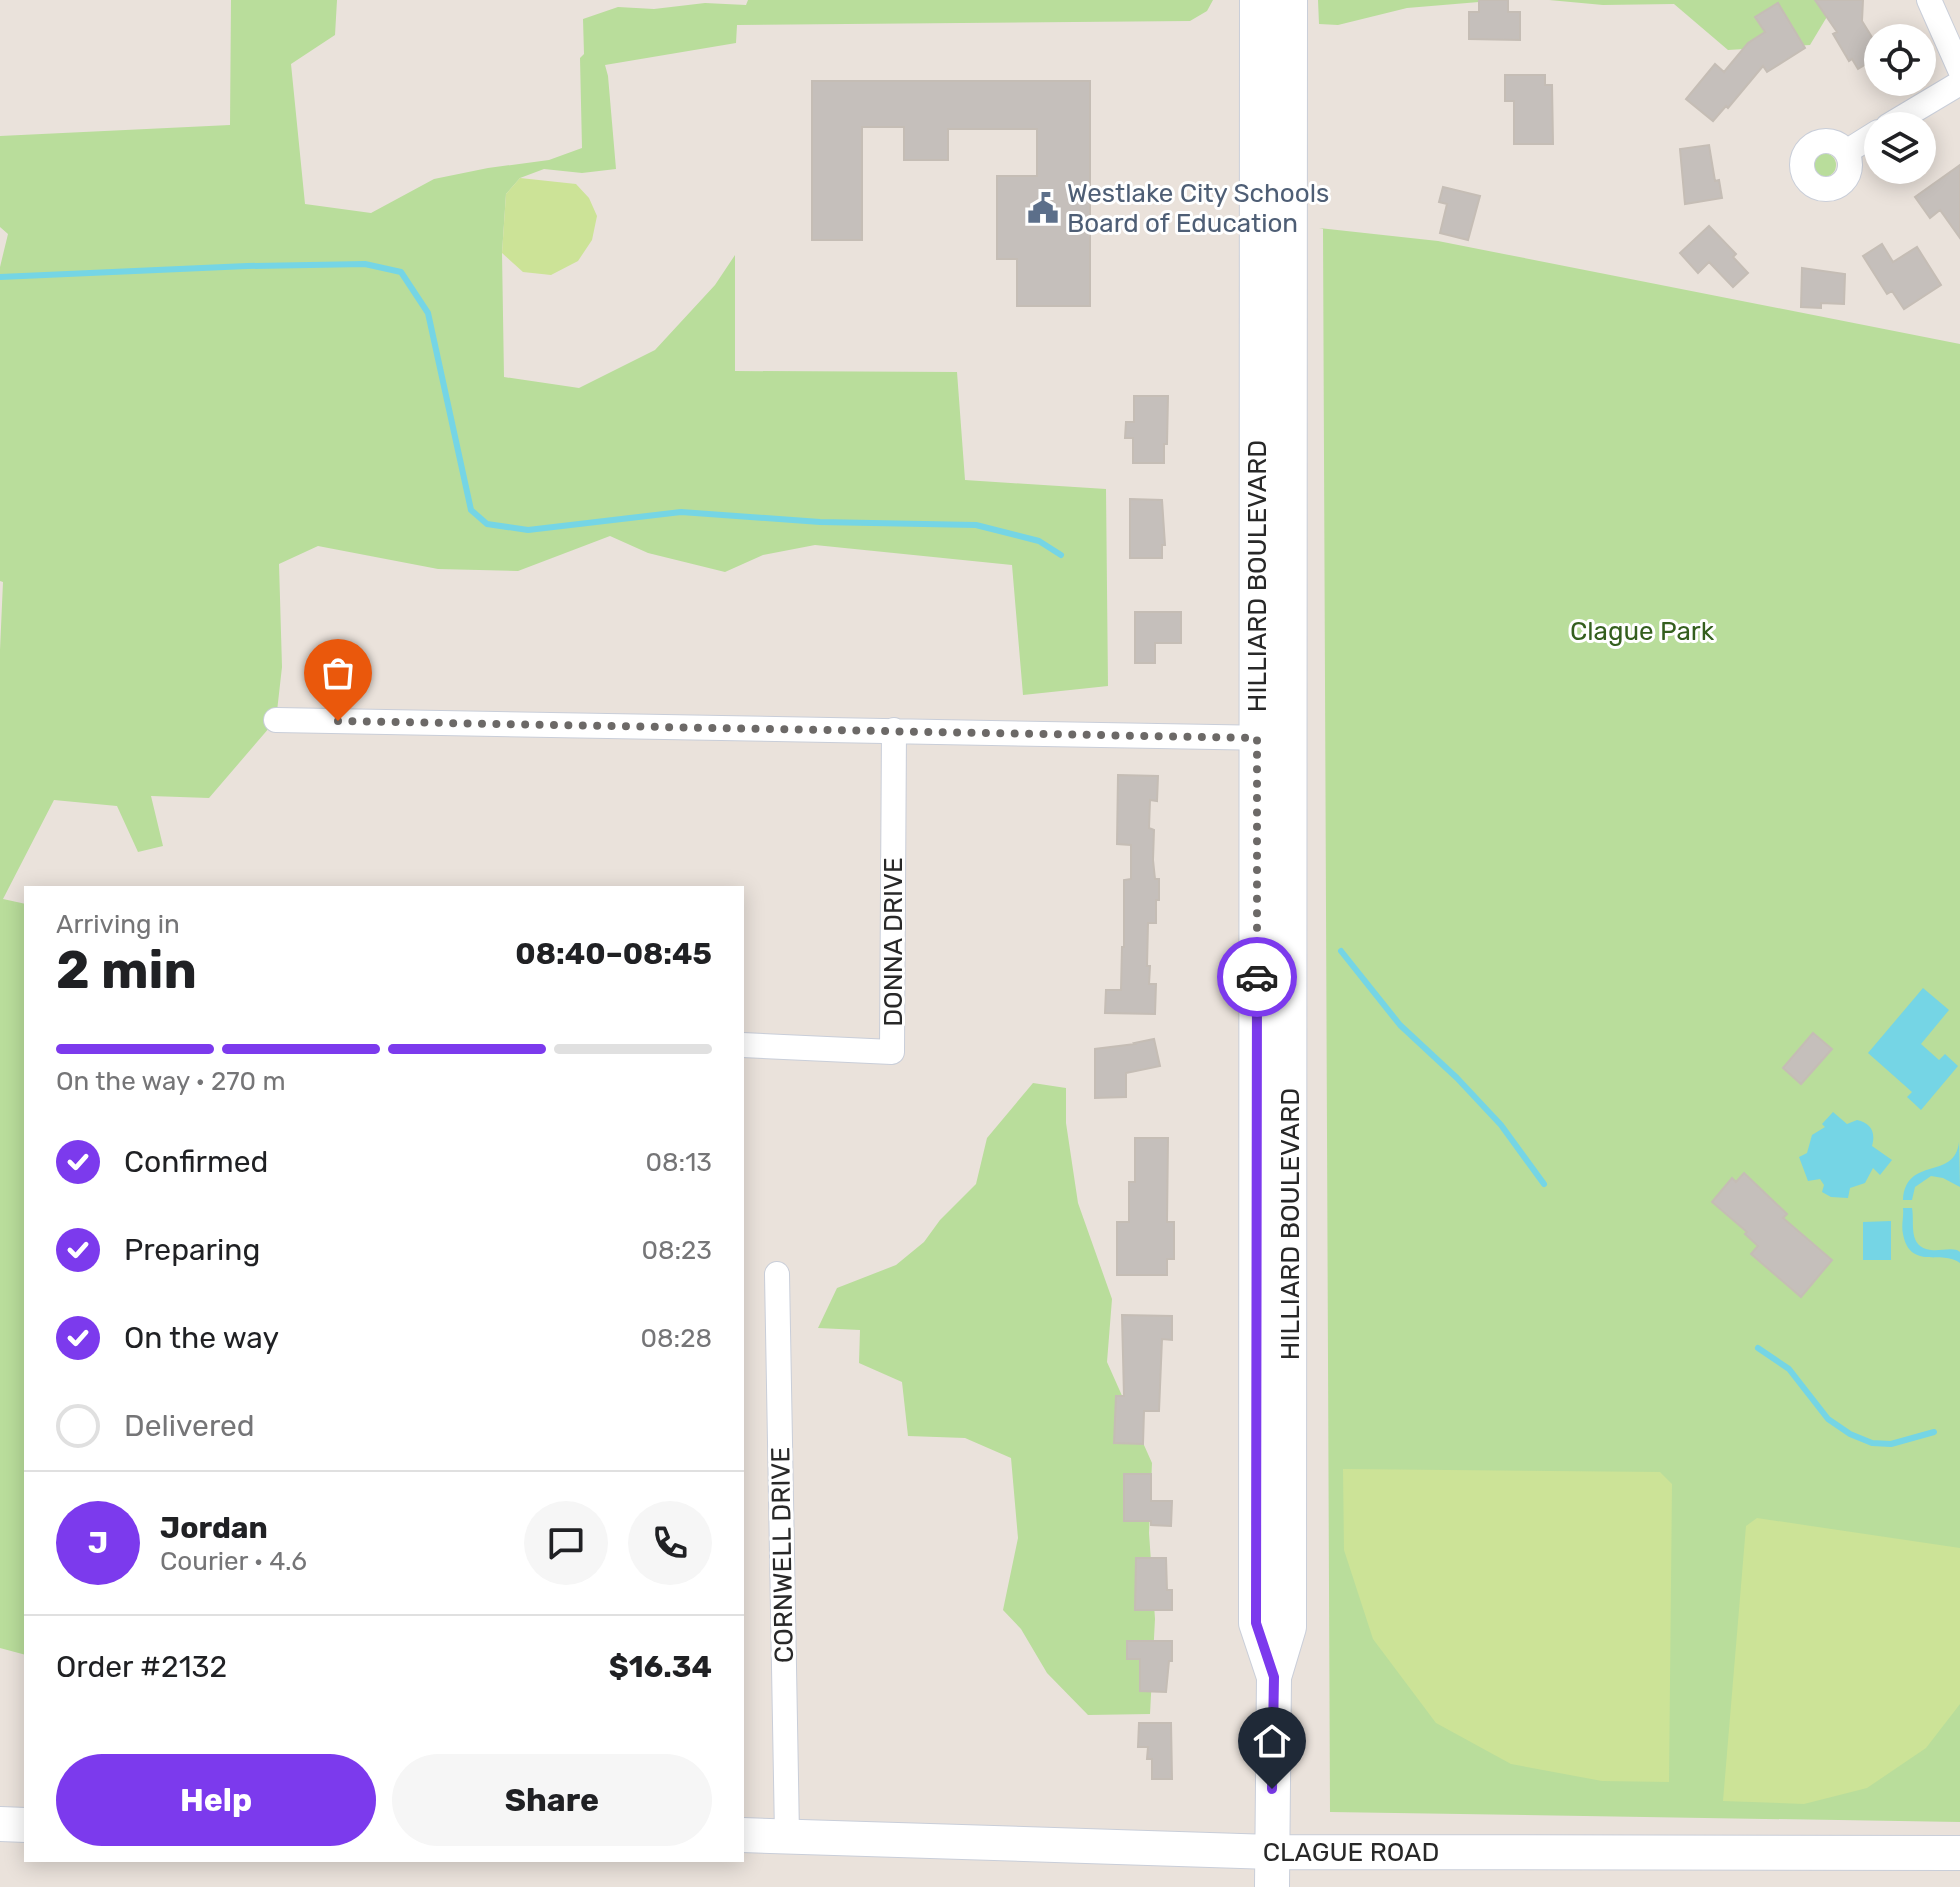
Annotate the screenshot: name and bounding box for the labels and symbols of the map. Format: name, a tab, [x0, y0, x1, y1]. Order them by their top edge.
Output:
place label: Westlake City Schools Board of Education	[1067, 178, 1329, 239]
public building icon: Westlake City Schools Board of Education	[1026, 191, 1060, 225]
street label: HILLIARD BOULEVARD	[1242, 440, 1273, 712]
park label: Clague Park	[1570, 616, 1715, 647]
pin	[304, 639, 372, 721]
street label: DONNA DRIVE	[878, 857, 909, 1027]
courier	[1217, 937, 1297, 1017]
street label: HILLIARD BOULEVARD	[1275, 1088, 1306, 1360]
street label: CORNWELL DRIVE	[765, 1447, 800, 1663]
pin	[1238, 1707, 1306, 1789]
street label: CLAGUE ROAD	[1263, 1837, 1439, 1868]

